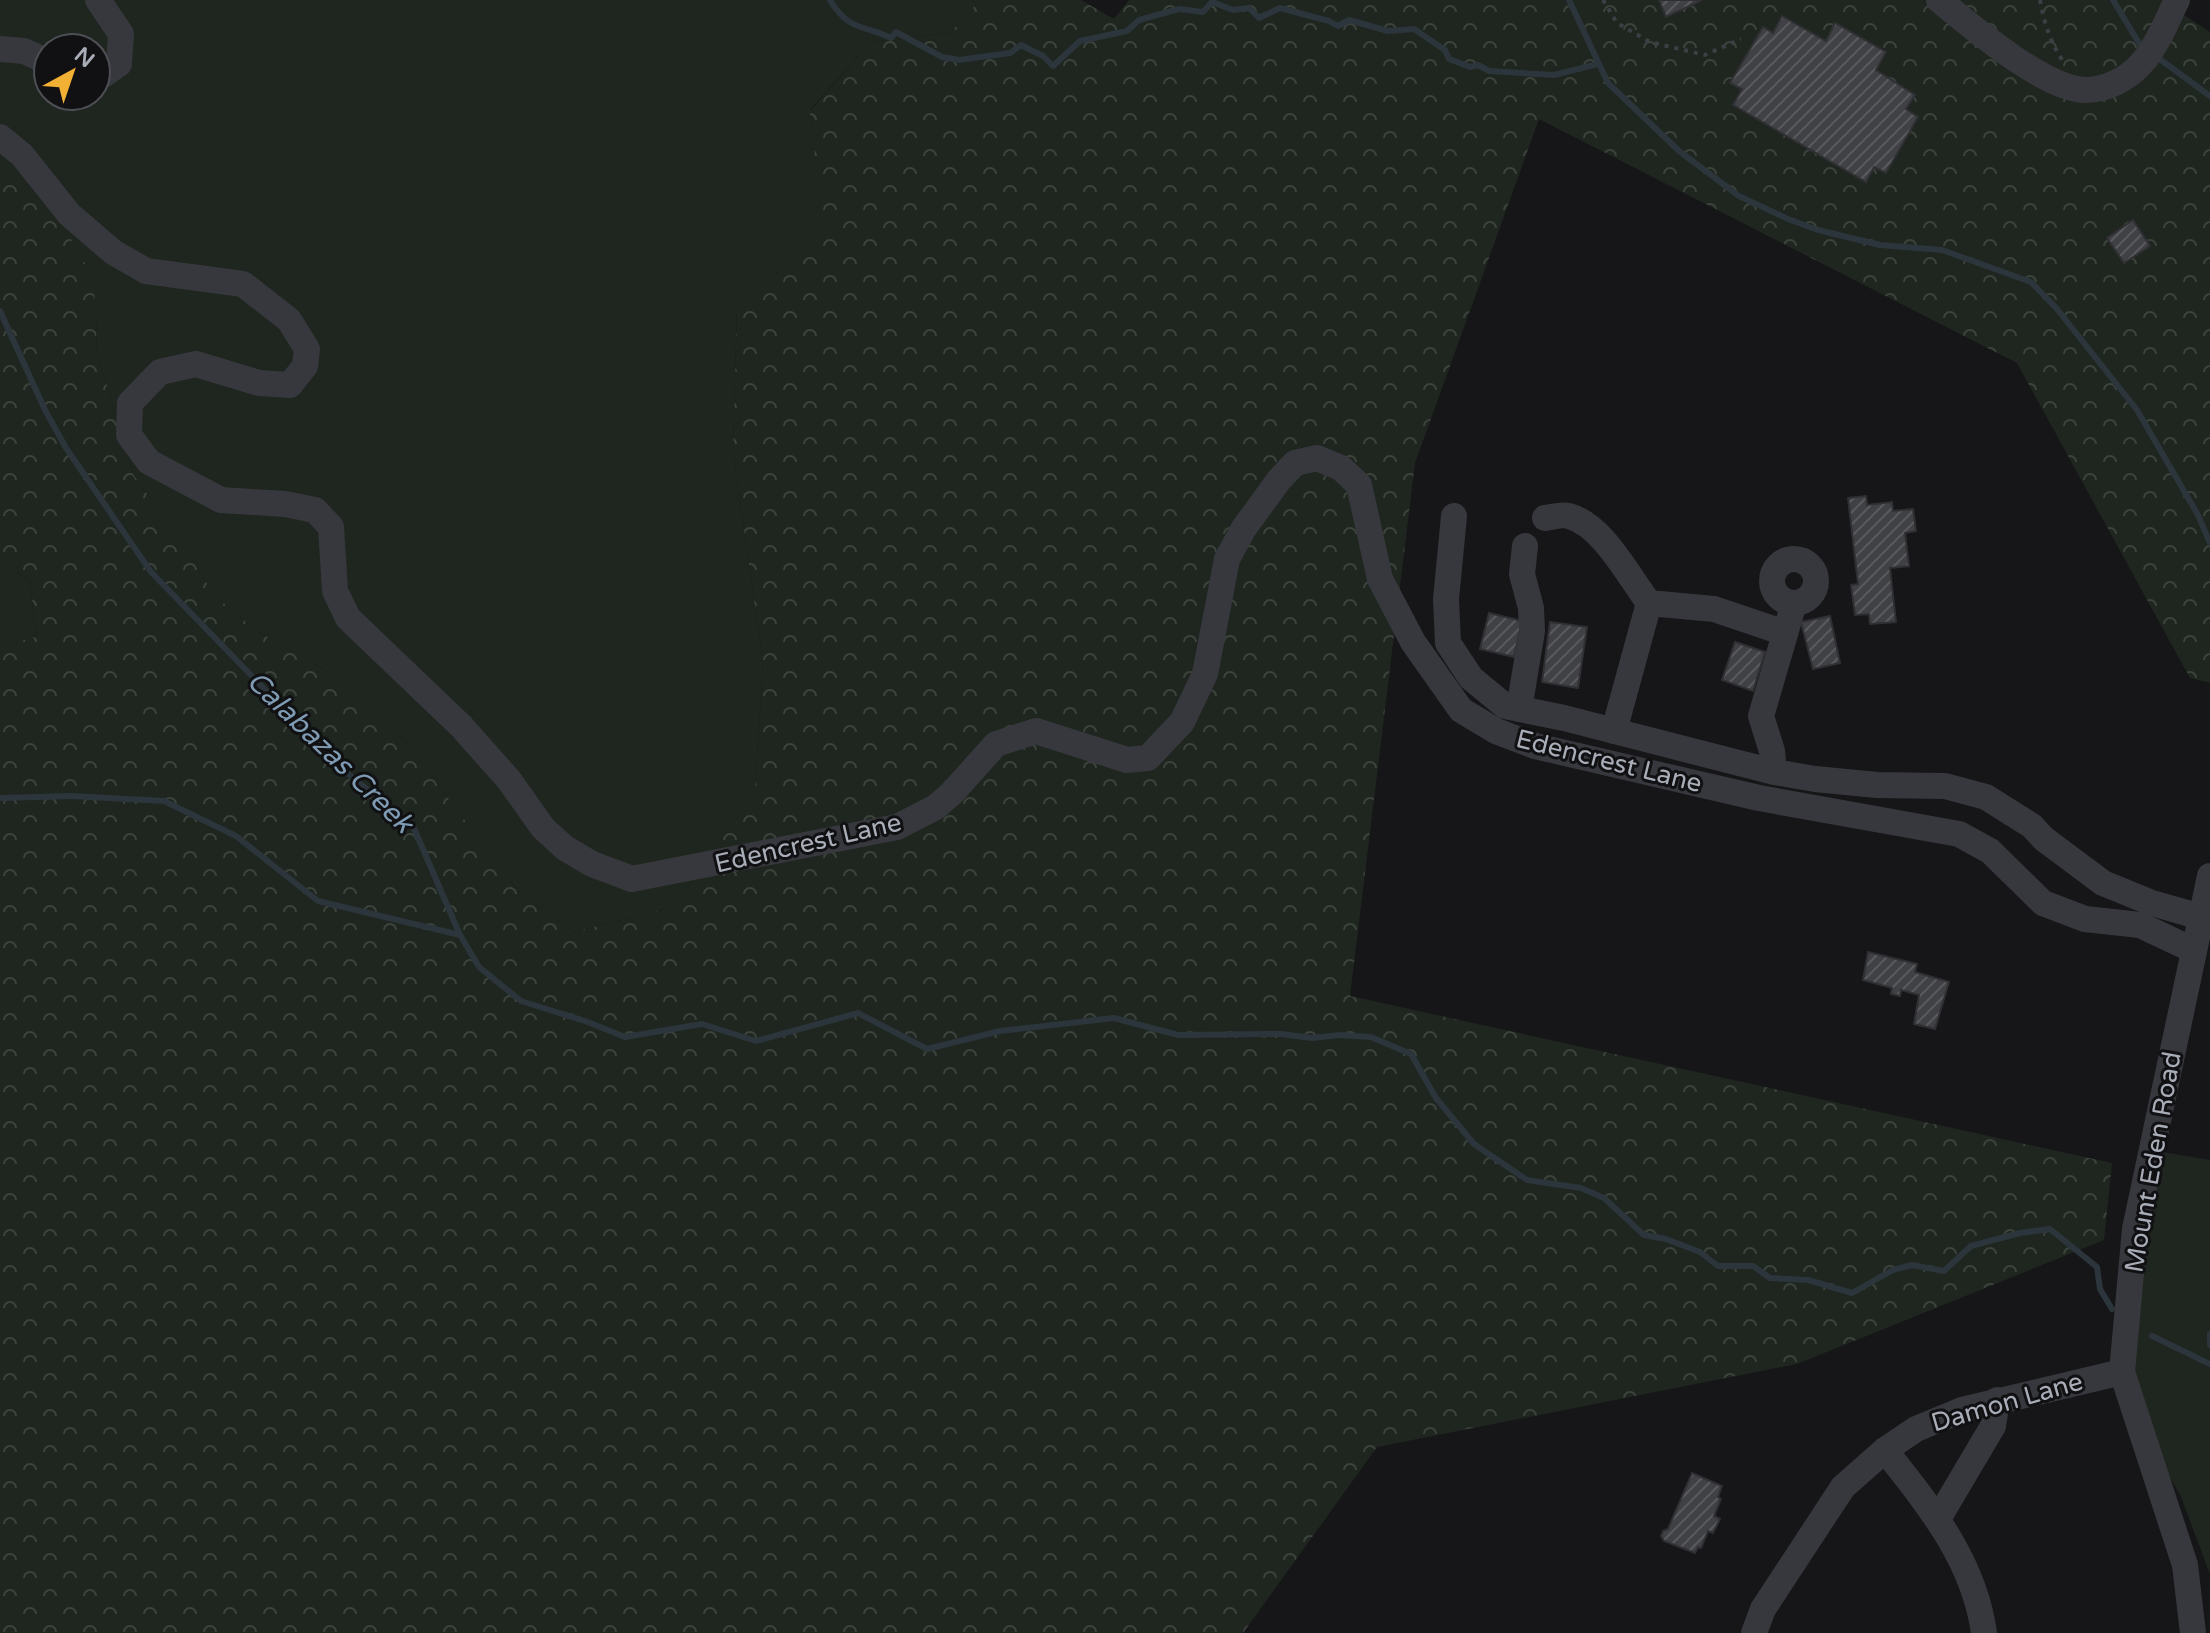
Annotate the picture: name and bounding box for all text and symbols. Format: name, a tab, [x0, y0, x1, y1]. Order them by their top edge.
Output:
north arrow	[32, 32, 112, 112]
text: N	[69, 42, 99, 73]
water label: Calabazas Creek	[240, 664, 422, 841]
street label: Edencrest Lane	[1513, 723, 1705, 799]
street label: Edencrest Lane	[712, 806, 904, 880]
street label: Mount Eden Road	[2118, 1049, 2188, 1275]
street label: Damon Lane	[1928, 1366, 2086, 1438]

